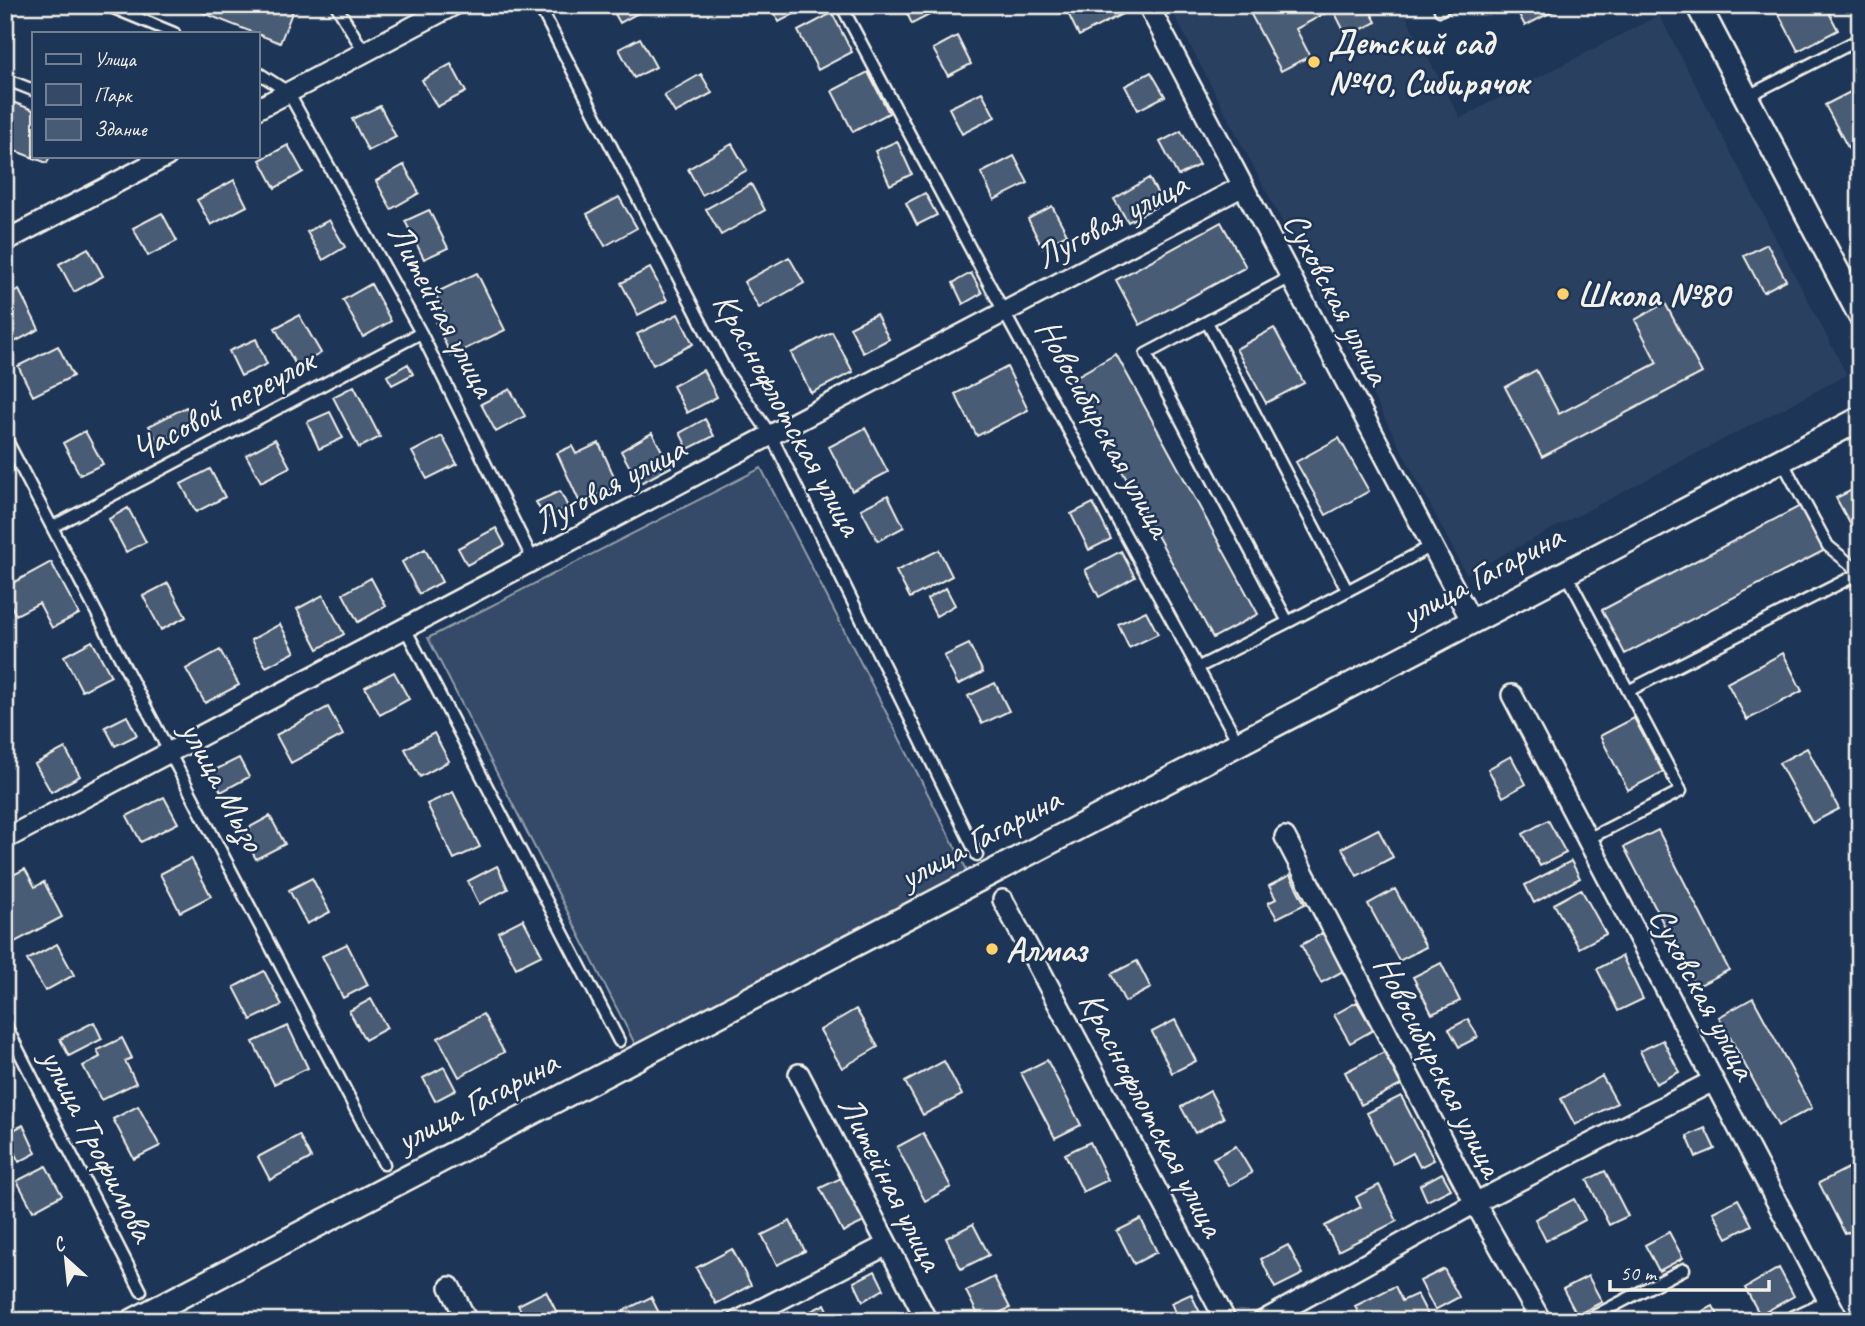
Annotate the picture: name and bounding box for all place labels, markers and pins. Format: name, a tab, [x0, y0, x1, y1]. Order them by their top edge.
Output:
place label: Детский сад №40, Сибирячок	[1328, 20, 1532, 105]
marker: Детский сад №40, Сибирячок	[1306, 54, 1322, 70]
place label: Школа №80	[1577, 272, 1733, 317]
marker: Школа №80	[1555, 286, 1571, 302]
place label: Алмаз	[1006, 927, 1090, 972]
marker: Алмаз	[984, 941, 1000, 957]

